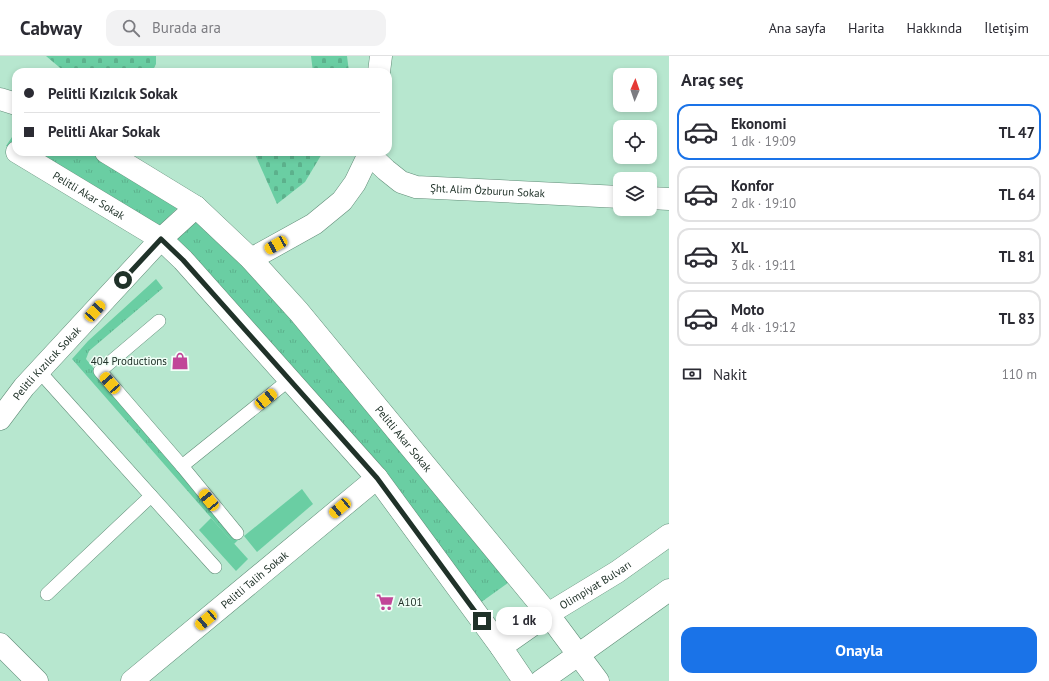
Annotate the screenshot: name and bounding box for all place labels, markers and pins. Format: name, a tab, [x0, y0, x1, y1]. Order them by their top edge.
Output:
shop icon: 404 Productions	[170, 351, 190, 371]
place label: 404 Productions	[91, 354, 167, 368]
supermarket icon: A101	[375, 592, 395, 612]
place label: A101	[398, 595, 422, 609]

